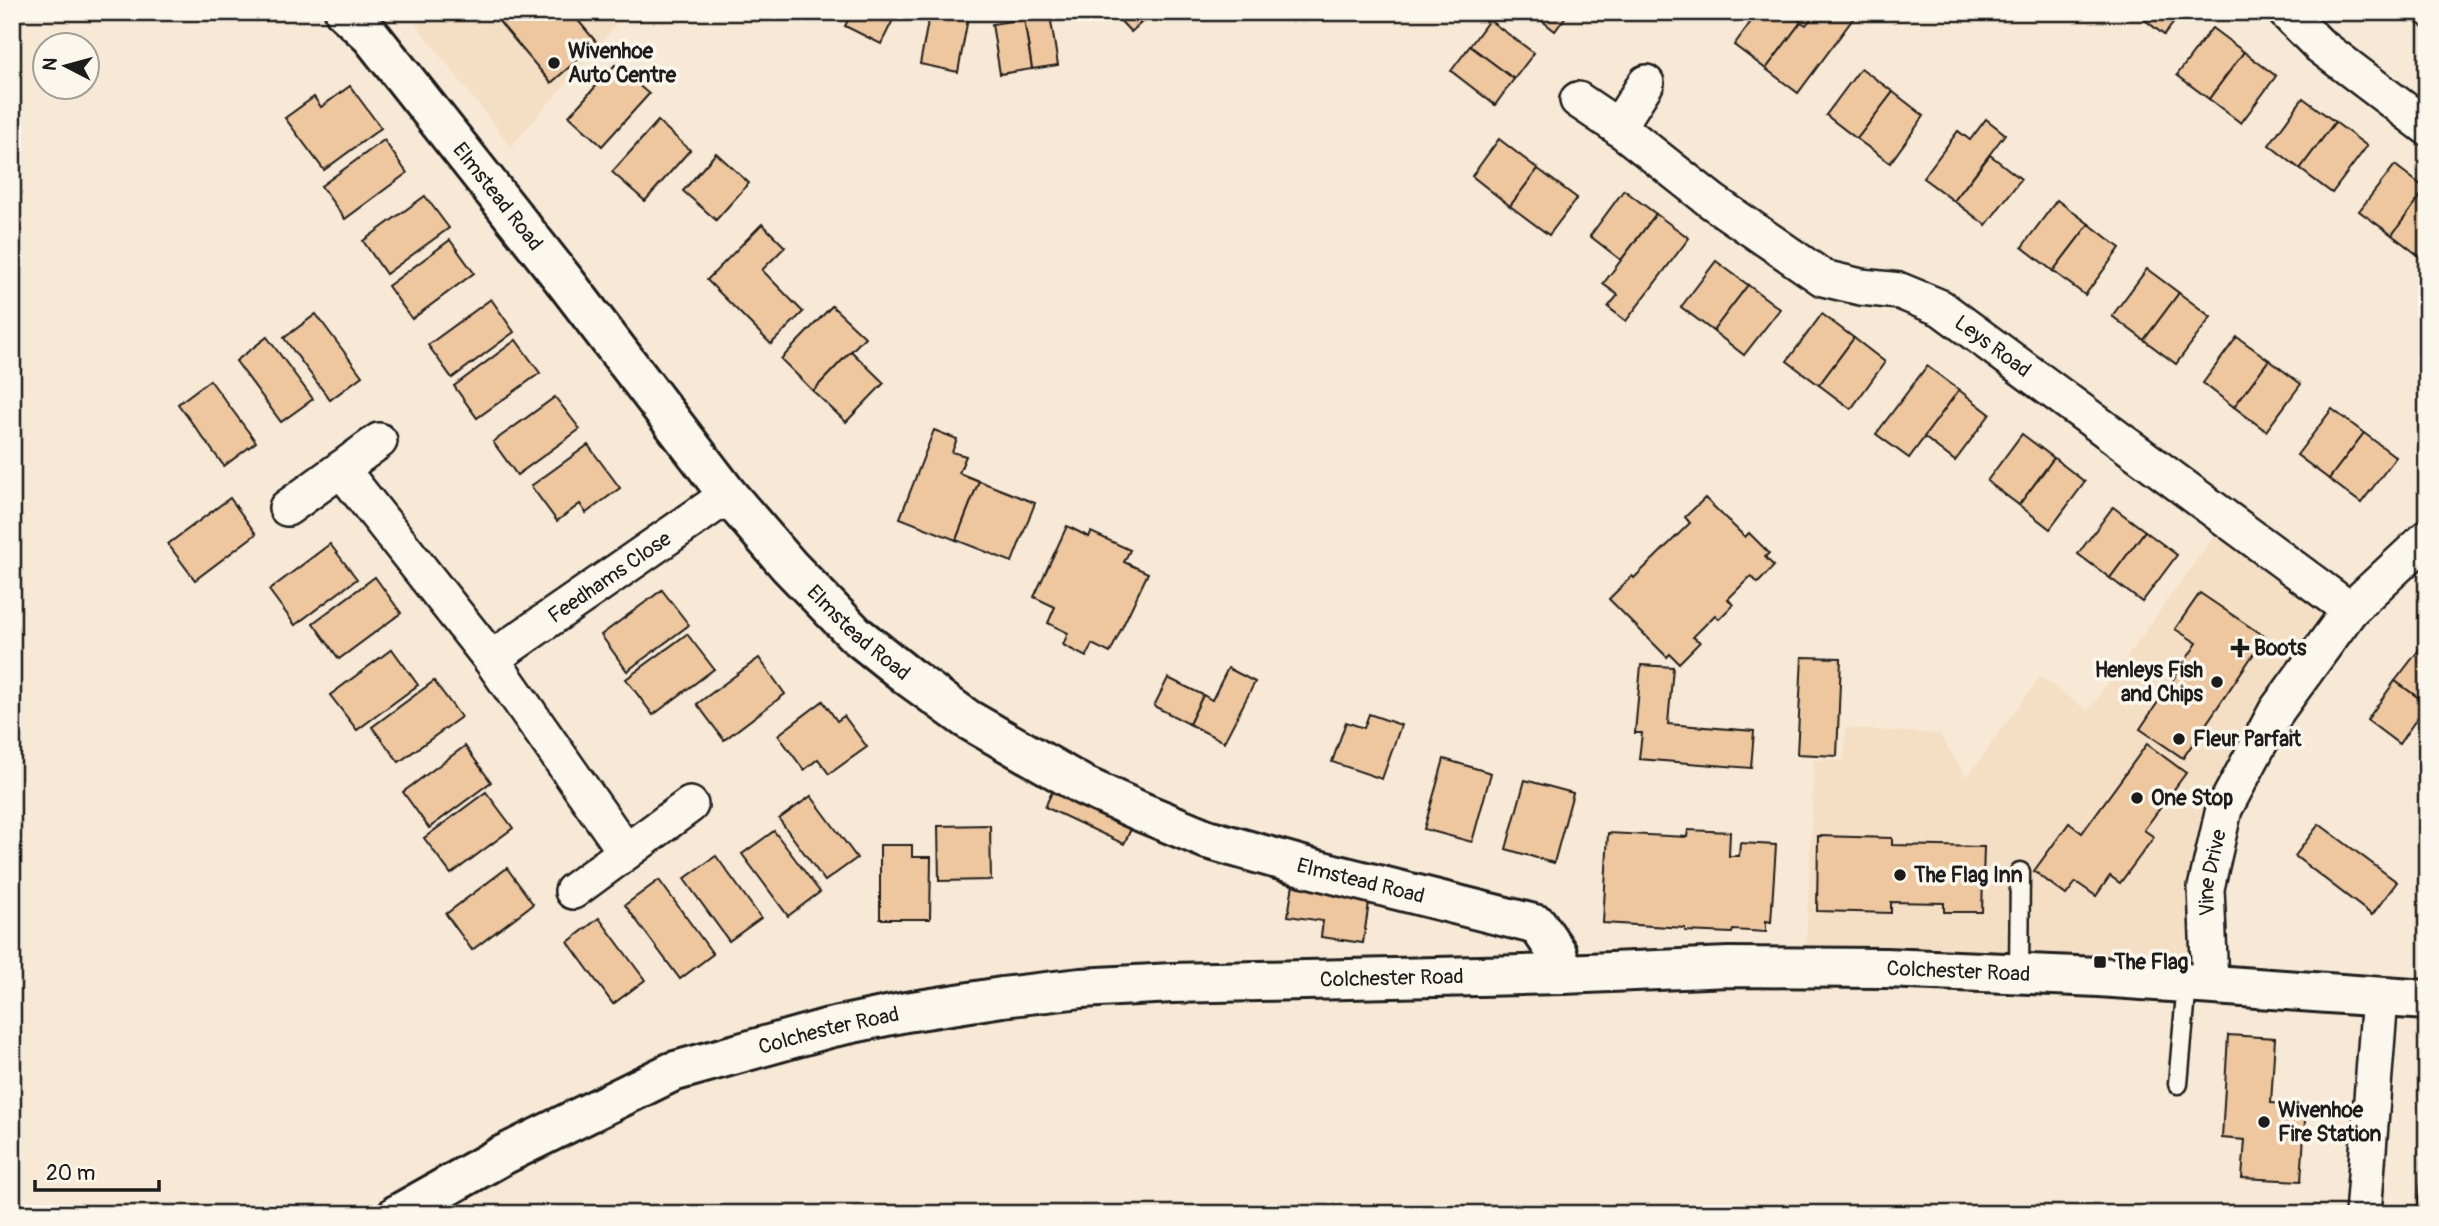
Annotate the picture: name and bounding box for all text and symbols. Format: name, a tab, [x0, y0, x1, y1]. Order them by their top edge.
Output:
north arrow	[32, 32, 102, 102]
place label: Wivenhoe Auto Centre	[568, 38, 677, 89]
marker: Wivenhoe Auto Centre	[546, 55, 562, 71]
text: N	[37, 57, 63, 72]
street label: Elmstead Road	[446, 137, 549, 256]
street label: Leys Road	[1949, 309, 2036, 384]
street label: Feedhams Close	[543, 525, 677, 630]
street label: Elmstead Road	[801, 579, 916, 687]
place label: Boots	[2254, 635, 2307, 662]
marker: Boots	[2232, 640, 2248, 656]
place label: Henleys Fish and Chips	[2095, 657, 2204, 708]
marker: Henleys Fish and Chips	[2209, 674, 2225, 690]
place label: Fleur Parfait	[2193, 726, 2302, 753]
marker: Fleur Parfait	[2171, 731, 2187, 747]
place label: One Stop	[2151, 785, 2233, 812]
marker: One Stop	[2129, 790, 2145, 806]
street label: Vine Drive	[2193, 826, 2233, 916]
street label: Elmstead Road	[1294, 852, 1427, 910]
place label: The Flag Inn	[1913, 862, 2023, 889]
marker: The Flag Inn	[1892, 867, 1908, 883]
place label: The Flag	[2113, 949, 2189, 976]
marker: The Flag	[2092, 954, 2108, 970]
street label: Colchester Road	[1886, 955, 2031, 988]
street label: Colchester Road	[1319, 963, 1464, 994]
street label: Colchester Road	[755, 1001, 902, 1061]
place label: Wivenhoe Fire Station	[2278, 1097, 2381, 1148]
marker: Wivenhoe Fire Station	[2256, 1114, 2272, 1130]
scale bar	[35, 1149, 159, 1193]
text: 20 m	[46, 1160, 95, 1187]

